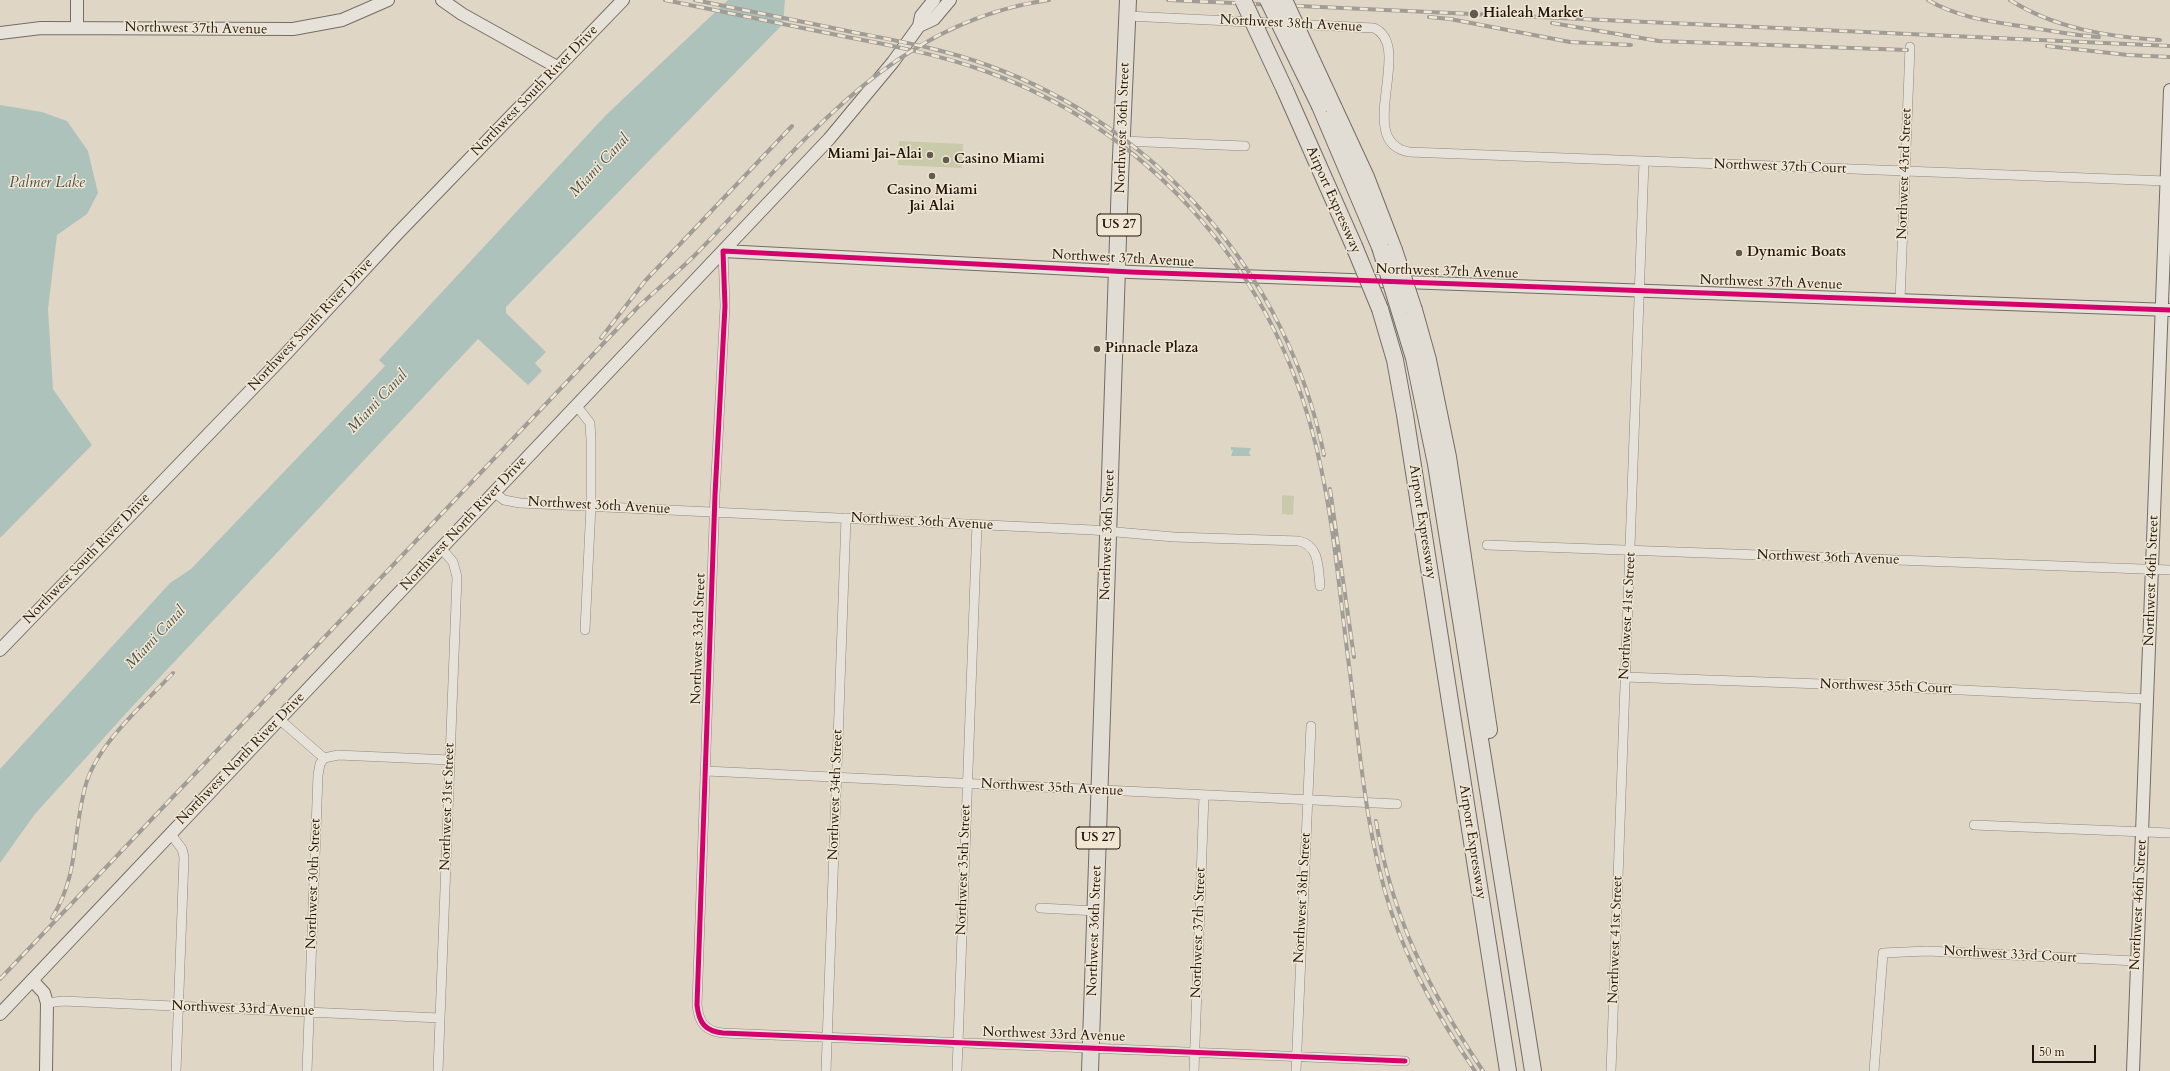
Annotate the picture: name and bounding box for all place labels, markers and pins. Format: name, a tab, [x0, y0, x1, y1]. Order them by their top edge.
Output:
place label: Hialeah Market	[1483, 6, 1583, 22]
marker: Hialeah Market	[1468, 8, 1480, 20]
place label: Miami Jai-Alai	[827, 147, 922, 163]
marker: Miami Jai-Alai	[925, 150, 935, 160]
place label: Casino Miami	[954, 152, 1045, 168]
marker: Casino Miami	[941, 155, 951, 165]
marker: Casino Miami Jai Alai	[927, 171, 937, 181]
place label: Casino Miami Jai Alai	[887, 183, 977, 216]
place label: Dynamic Boats	[1747, 245, 1846, 261]
marker: Dynamic Boats	[1734, 248, 1744, 258]
place label: Pinnacle Plaza	[1105, 341, 1199, 357]
marker: Pinnacle Plaza	[1092, 344, 1102, 354]

